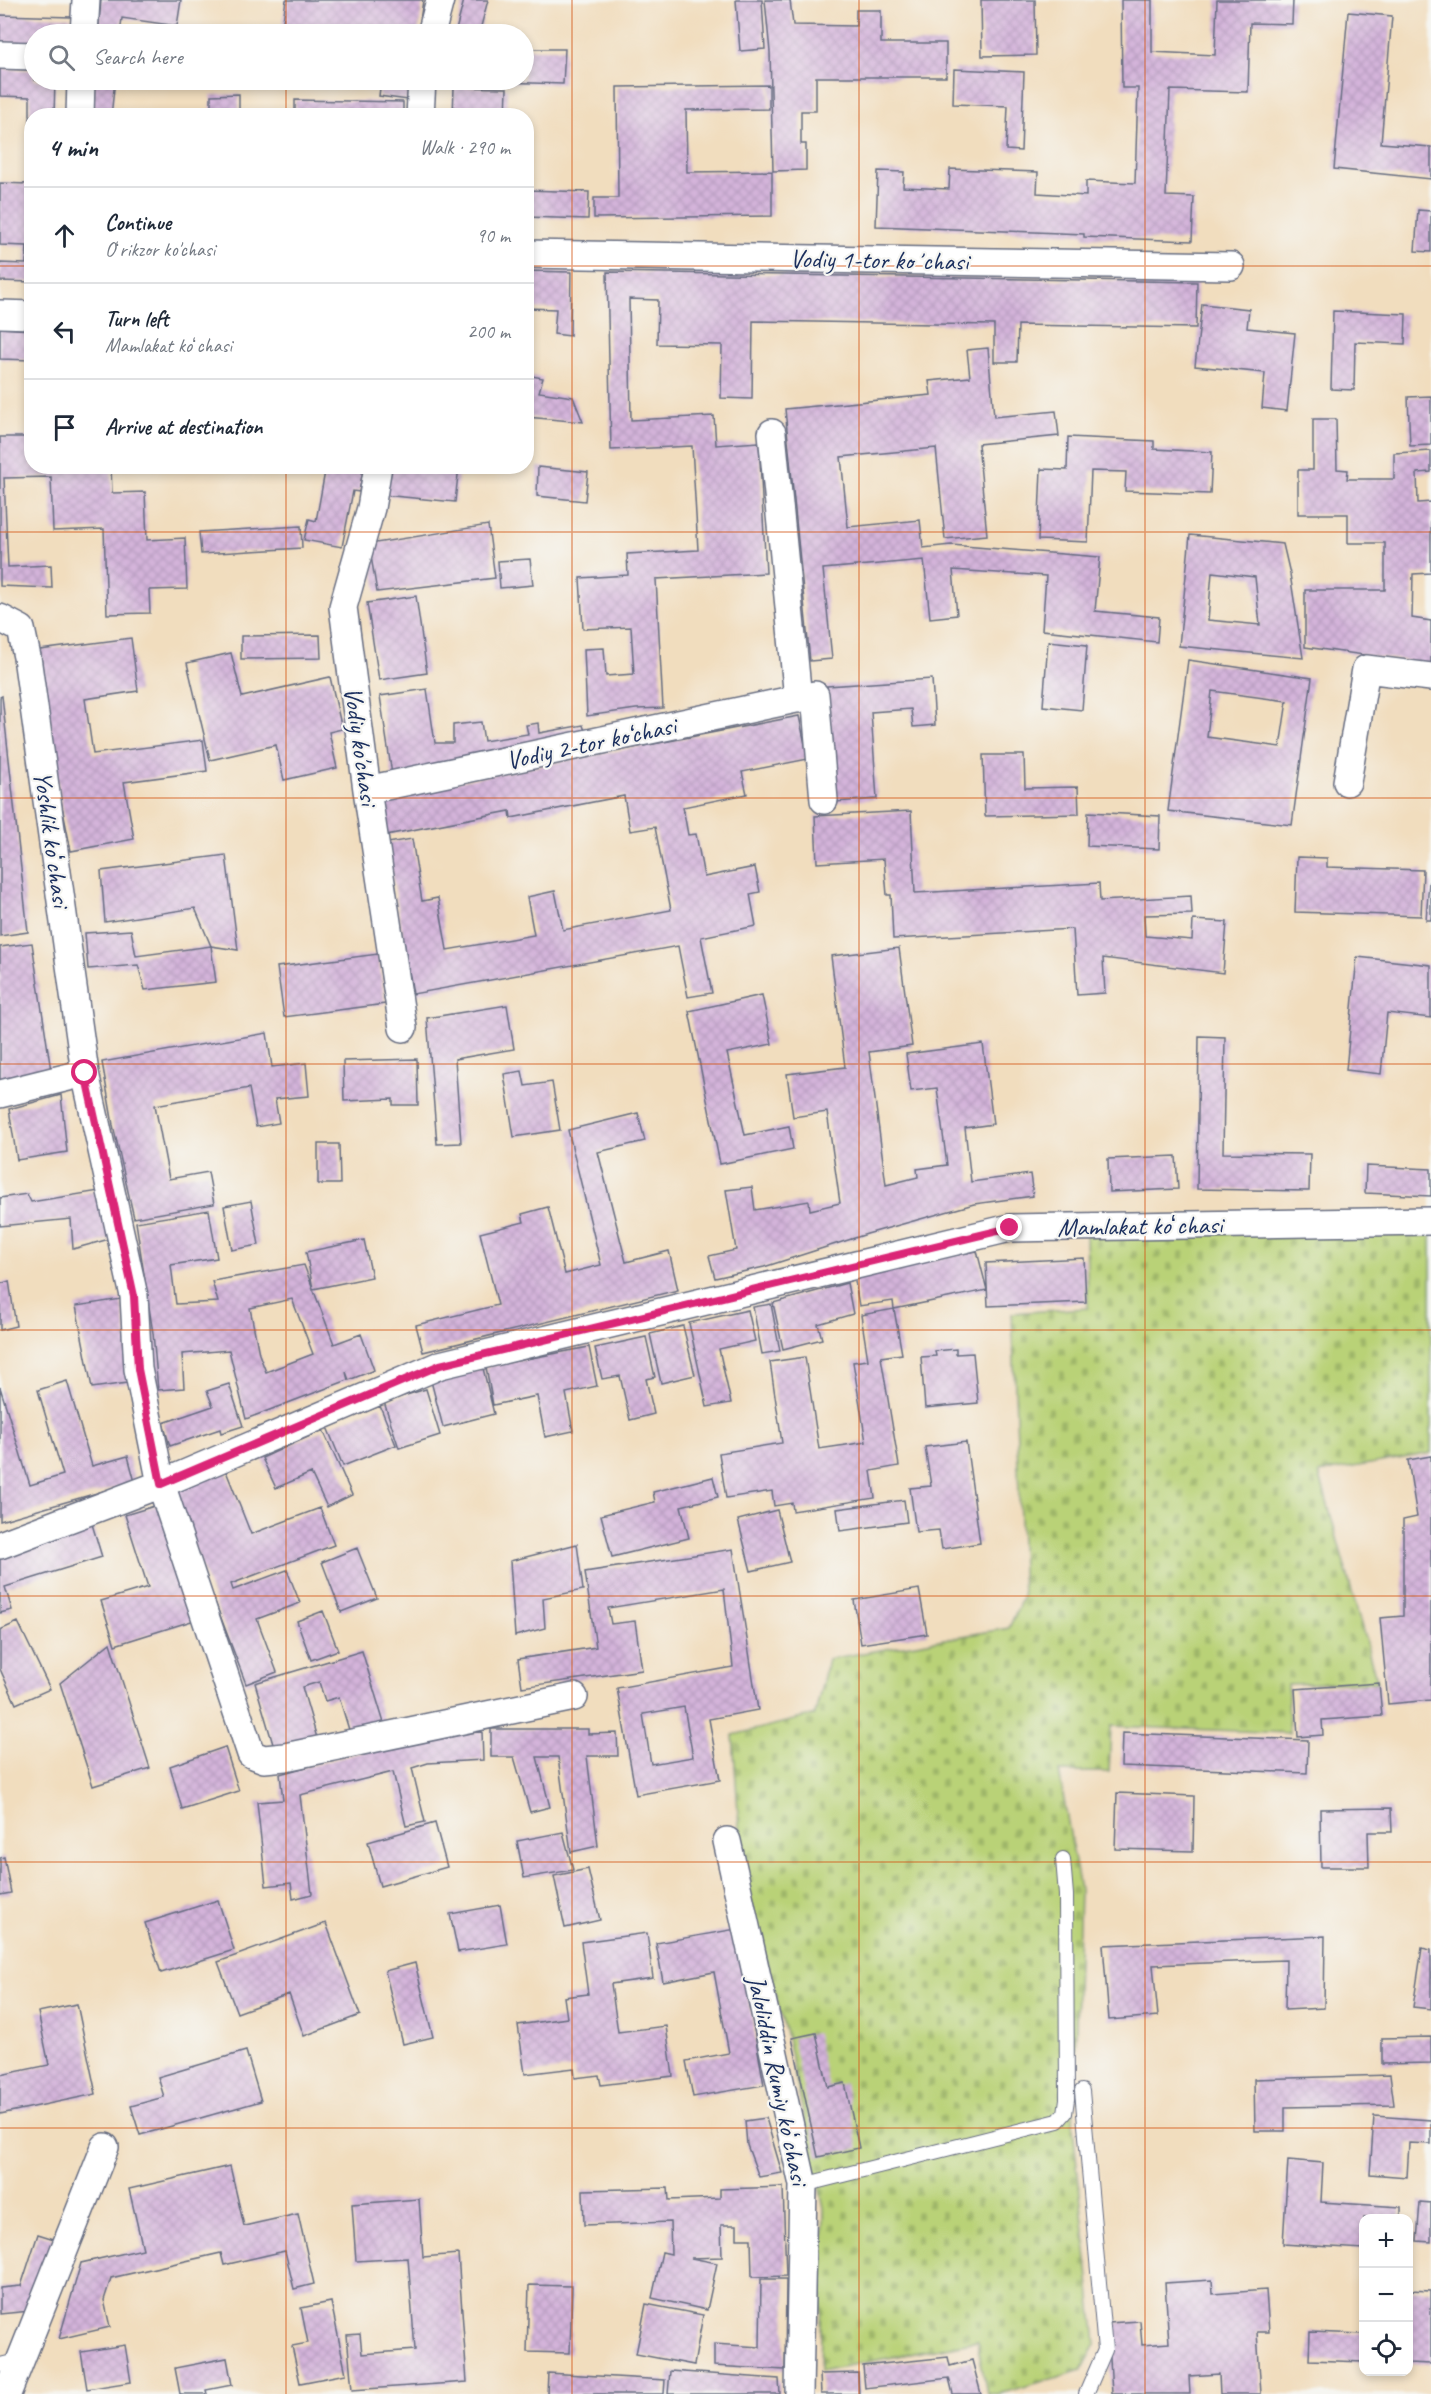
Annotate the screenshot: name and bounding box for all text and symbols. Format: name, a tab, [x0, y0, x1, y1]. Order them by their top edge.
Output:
search box	[24, 24, 534, 90]
icon: search	[45, 41, 78, 74]
text: Search here	[93, 43, 183, 71]
text: 4 min	[48, 131, 98, 164]
text: Walk · 290 m	[420, 135, 510, 160]
text: Continue	[105, 209, 171, 237]
icon: ahead	[48, 219, 81, 252]
text: 90 m	[476, 223, 510, 248]
text: Oʻrikzor ko'chasi	[105, 237, 215, 262]
street label: Vodiy 1-tor koʼchasi	[789, 242, 972, 278]
text: Turn left	[105, 305, 169, 333]
icon: left	[48, 315, 81, 348]
text: 200 m	[467, 319, 510, 344]
text: Mamlakat koʻchasi	[105, 333, 232, 358]
icon: arrive	[48, 411, 81, 444]
text: Arrive at destination	[105, 413, 262, 441]
street label: Vodiy ko'chasi	[336, 685, 386, 810]
street label: Vodiy 2-tor ko‘chasi	[503, 708, 682, 777]
street label: Yoshlik koʻchasi	[26, 769, 78, 912]
route start	[71, 1059, 97, 1085]
street label: Mamlakat koʻchasi	[1057, 1208, 1226, 1244]
route end	[996, 1214, 1022, 1240]
street label: Jaloliddin Rumiy koʻchasi	[739, 1970, 817, 2191]
map controls	[1359, 2214, 1413, 2376]
button: +	[1359, 2214, 1413, 2268]
button: −	[1359, 2268, 1413, 2322]
button: locate	[1359, 2322, 1413, 2376]

